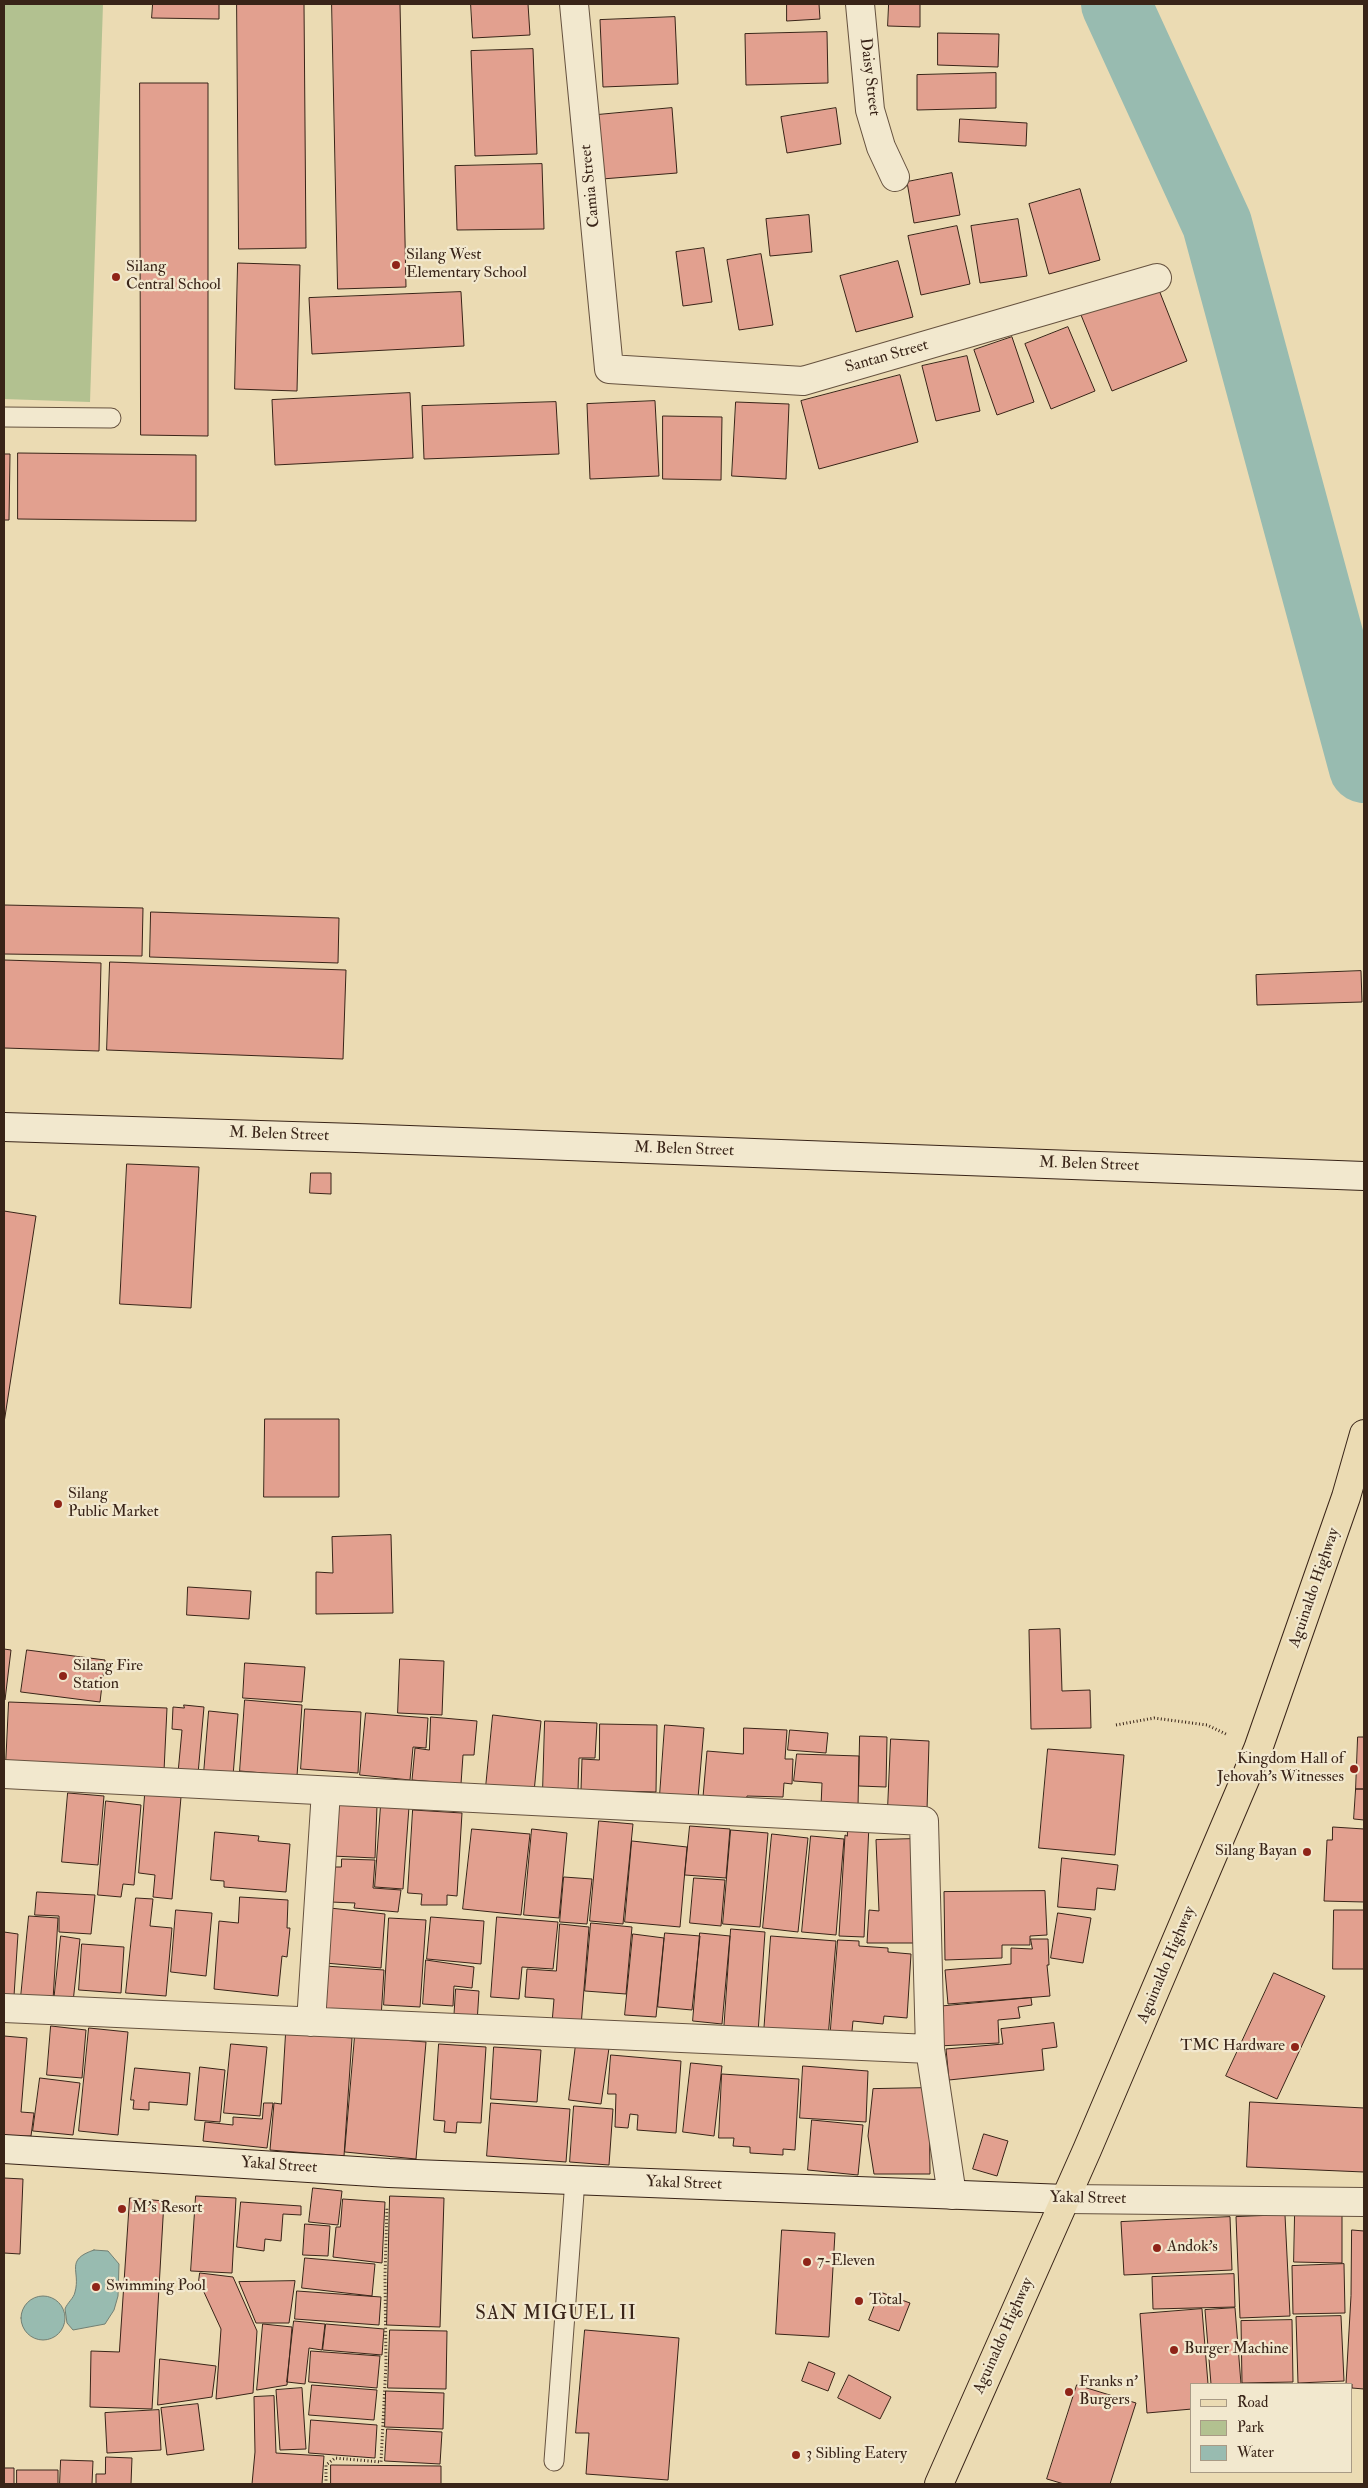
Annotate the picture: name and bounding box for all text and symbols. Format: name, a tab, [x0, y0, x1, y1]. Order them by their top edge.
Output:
street label: Daisy Street	[855, 37, 883, 117]
street label: Camia Street	[577, 144, 605, 228]
place label: Silang West Elementary School	[406, 246, 527, 284]
place label: Silang Central School	[126, 258, 221, 296]
marker: Silang West Elementary School	[390, 259, 402, 271]
marker: Silang Central School	[110, 271, 122, 283]
street label: Santan Street	[843, 336, 931, 378]
street label: M. Belen Street	[229, 1124, 329, 1146]
street label: M. Belen Street	[634, 1139, 734, 1161]
street label: M. Belen Street	[1039, 1154, 1139, 1176]
place label: Silang Public Market	[68, 1485, 159, 1523]
marker: Silang Public Market	[52, 1498, 64, 1510]
street label: Aguinaldo Highway	[1286, 1526, 1344, 1650]
place label: Silang Fire Station	[73, 1657, 143, 1695]
marker: Silang Fire Station	[57, 1670, 69, 1682]
place label: Kingdom Hall of Jehovah's Witnesses	[1217, 1750, 1344, 1788]
marker: Kingdom Hall of Jehovah's Witnesses	[1348, 1763, 1360, 1775]
place label: Silang Bayan	[1215, 1842, 1297, 1862]
marker: Silang Bayan	[1301, 1846, 1313, 1858]
street label: Aguinaldo Highway	[1134, 1904, 1200, 2026]
place label: TMC Hardware	[1180, 2037, 1285, 2057]
marker: TMC Hardware	[1289, 2041, 1301, 2053]
street label: Yakal Street	[240, 2154, 318, 2178]
street label: Yakal Street	[646, 2173, 722, 2195]
street label: Yakal Street	[1050, 2189, 1126, 2209]
place label: M's Resort	[132, 2199, 202, 2219]
marker: M's Resort	[116, 2203, 128, 2215]
place label: Andok's	[1167, 2238, 1218, 2258]
marker: Andok's	[1151, 2242, 1163, 2254]
place label: 7-Eleven	[817, 2252, 875, 2272]
marker: 7-Eleven	[801, 2256, 813, 2268]
street label: Aguinaldo Highway	[970, 2275, 1038, 2397]
place label: Swimming Pool	[106, 2277, 206, 2297]
marker: Swimming Pool	[90, 2281, 102, 2293]
place label: Total	[869, 2291, 902, 2311]
marker: Total	[853, 2295, 865, 2307]
district label: SAN MIGUEL II	[474, 2304, 638, 2326]
place label: Burger Machine	[1184, 2340, 1289, 2360]
marker: Burger Machine	[1168, 2344, 1180, 2356]
place label: Franks n' Burgers	[1079, 2373, 1138, 2411]
legend	[1190, 2383, 1353, 2473]
marker: Franks n' Burgers	[1063, 2386, 1075, 2398]
text: Road	[1237, 2393, 1268, 2412]
text: Park	[1237, 2418, 1264, 2437]
text: Water	[1237, 2443, 1274, 2462]
place label: 3 Sibling Eatery	[806, 2445, 907, 2465]
marker: 3 Sibling Eatery	[790, 2449, 802, 2461]

